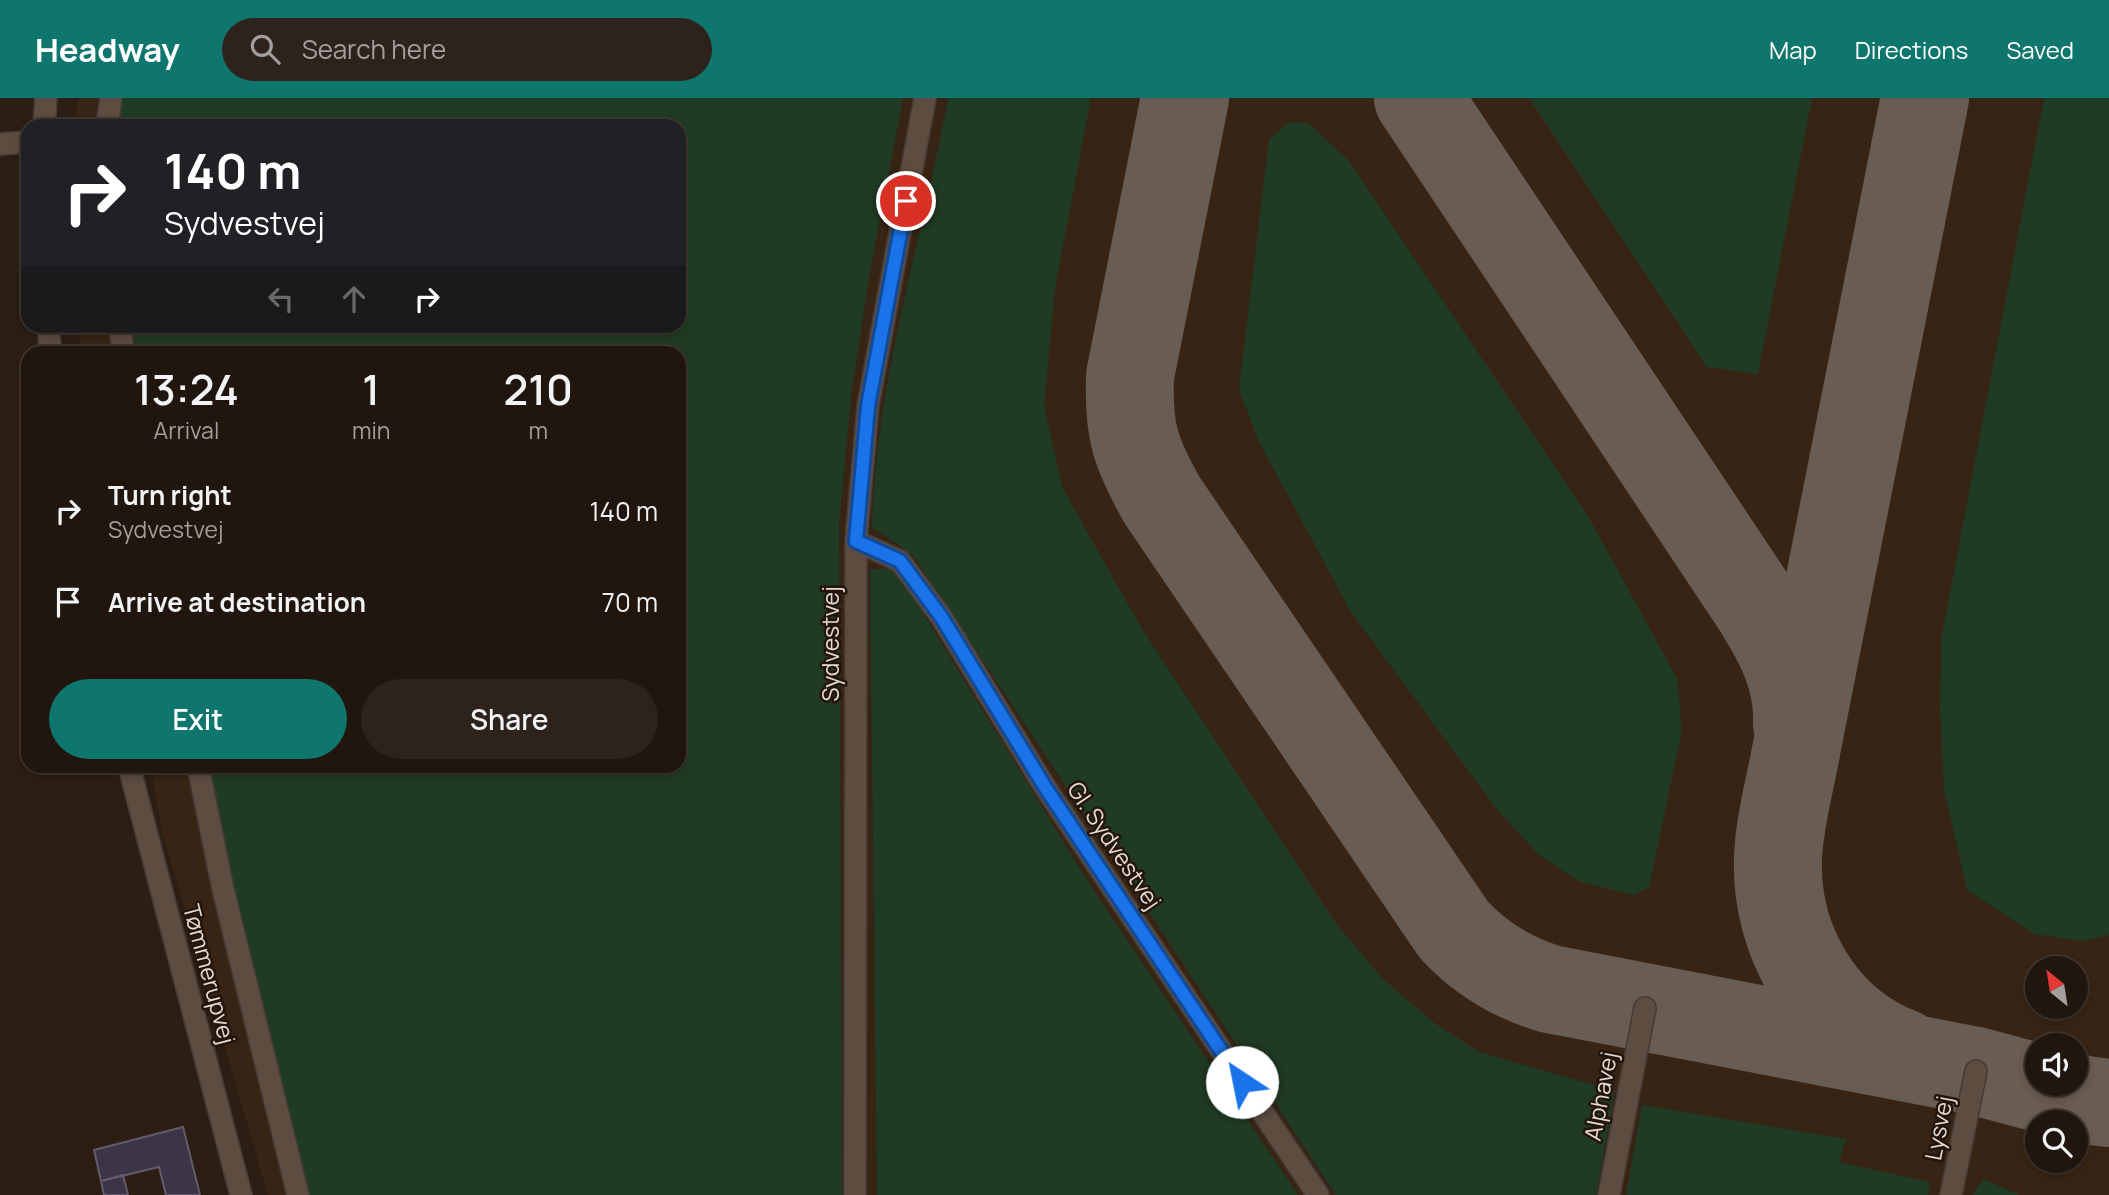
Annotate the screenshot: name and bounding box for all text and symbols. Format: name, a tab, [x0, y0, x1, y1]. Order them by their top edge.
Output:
search box	[222, 18, 712, 81]
text: Headway	[35, 27, 180, 72]
icon: search	[246, 30, 284, 68]
text: Search here	[302, 31, 446, 67]
text: Map	[1769, 33, 1817, 66]
text: Directions	[1855, 33, 1968, 66]
text: Saved	[2006, 33, 2074, 66]
text: 140 m	[164, 137, 301, 204]
icon: right	[49, 147, 140, 238]
pin	[876, 171, 936, 231]
icon: arrive	[887, 182, 925, 220]
text: Sydvestvej	[164, 201, 325, 245]
icon: left	[262, 280, 300, 318]
icon: ahead	[335, 280, 373, 318]
icon: right	[408, 280, 446, 318]
text: 13:24	[134, 360, 239, 418]
text: 1	[362, 360, 380, 418]
text: 210	[504, 360, 573, 418]
text: Arrival	[154, 414, 219, 446]
text: min	[352, 414, 390, 446]
text: m	[528, 414, 548, 446]
text: Turn right	[108, 477, 232, 513]
icon: right	[49, 492, 87, 530]
text: 140 m	[589, 493, 658, 529]
text: Sydvestvej	[108, 513, 224, 545]
icon: arrive	[49, 583, 87, 621]
text: Arrive at destination	[108, 584, 366, 620]
text: 70 m	[602, 584, 658, 620]
street label: Sydvestvej	[814, 586, 846, 702]
button: Exit	[49, 679, 347, 759]
button: Share	[361, 679, 658, 759]
street label: Gl. Sydvestvej	[1060, 775, 1170, 915]
street label: Tømmerupvej	[176, 901, 244, 1047]
north arrow	[2025, 956, 2088, 1018]
map controls	[2025, 956, 2088, 1173]
button: sound	[2025, 1033, 2088, 1096]
position arrow	[1205, 1045, 1279, 1119]
street label: Alphavej	[1576, 1049, 1624, 1143]
street label: Lysvej	[1916, 1093, 1960, 1163]
button: search	[2025, 1110, 2088, 1173]

